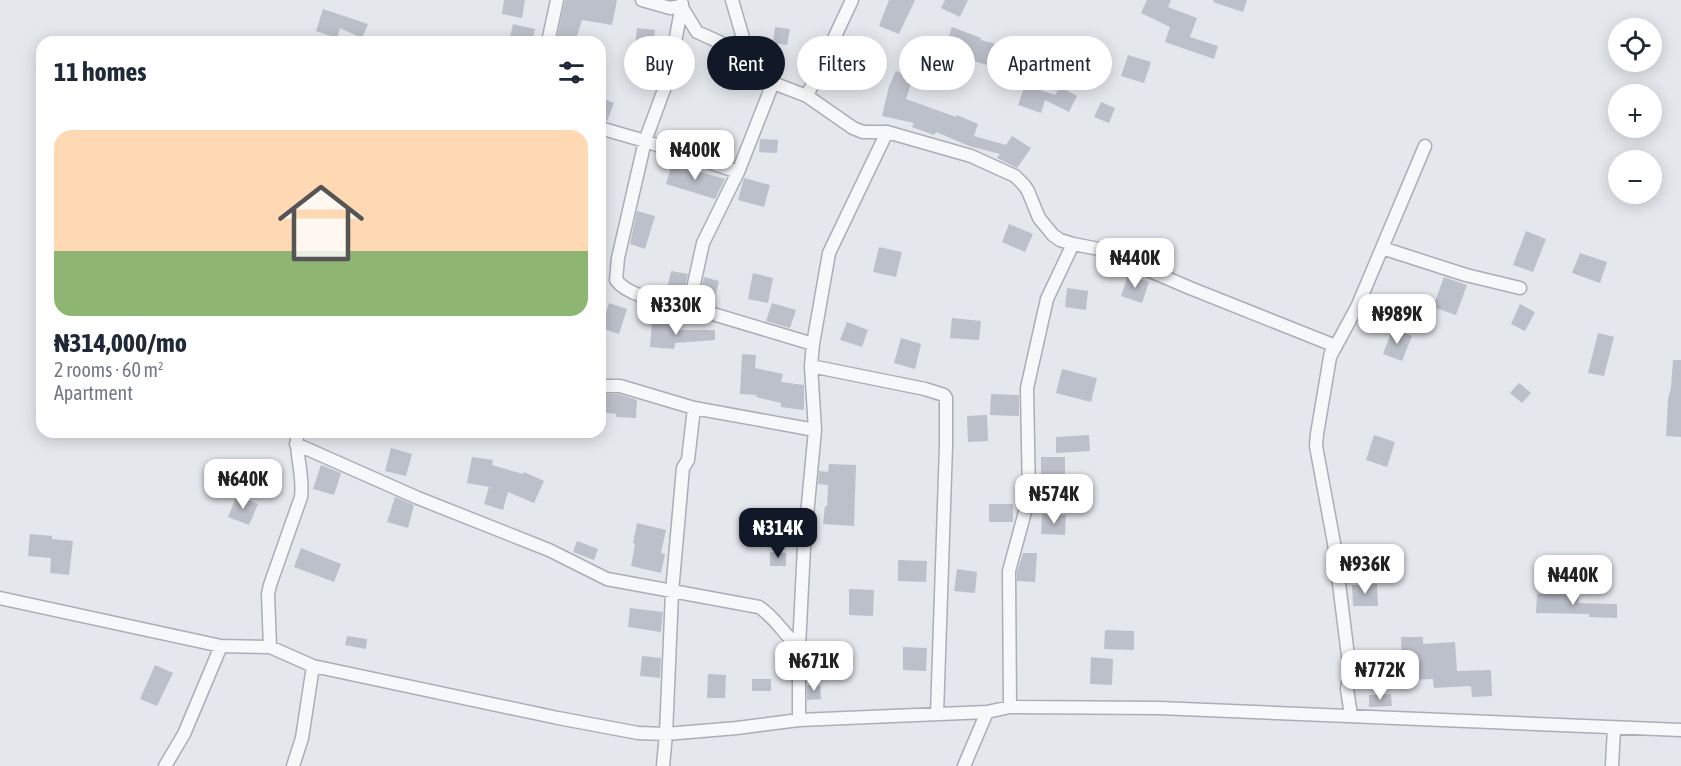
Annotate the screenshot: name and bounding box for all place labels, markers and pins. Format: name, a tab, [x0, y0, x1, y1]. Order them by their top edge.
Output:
pin: ₦400K	[653, 130, 737, 181]
pin: ₦440K	[1093, 238, 1177, 289]
pin: ₦330K	[634, 285, 718, 336]
pin: ₦989K	[1355, 294, 1439, 345]
pin: ₦640K	[201, 459, 285, 510]
pin: ₦574K	[1012, 474, 1096, 525]
pin: ₦314K	[736, 508, 820, 559]
pin: ₦936K	[1323, 544, 1407, 595]
pin: ₦440K	[1531, 555, 1615, 606]
pin: ₦671K	[772, 641, 856, 692]
pin: ₦772K	[1338, 650, 1422, 701]

